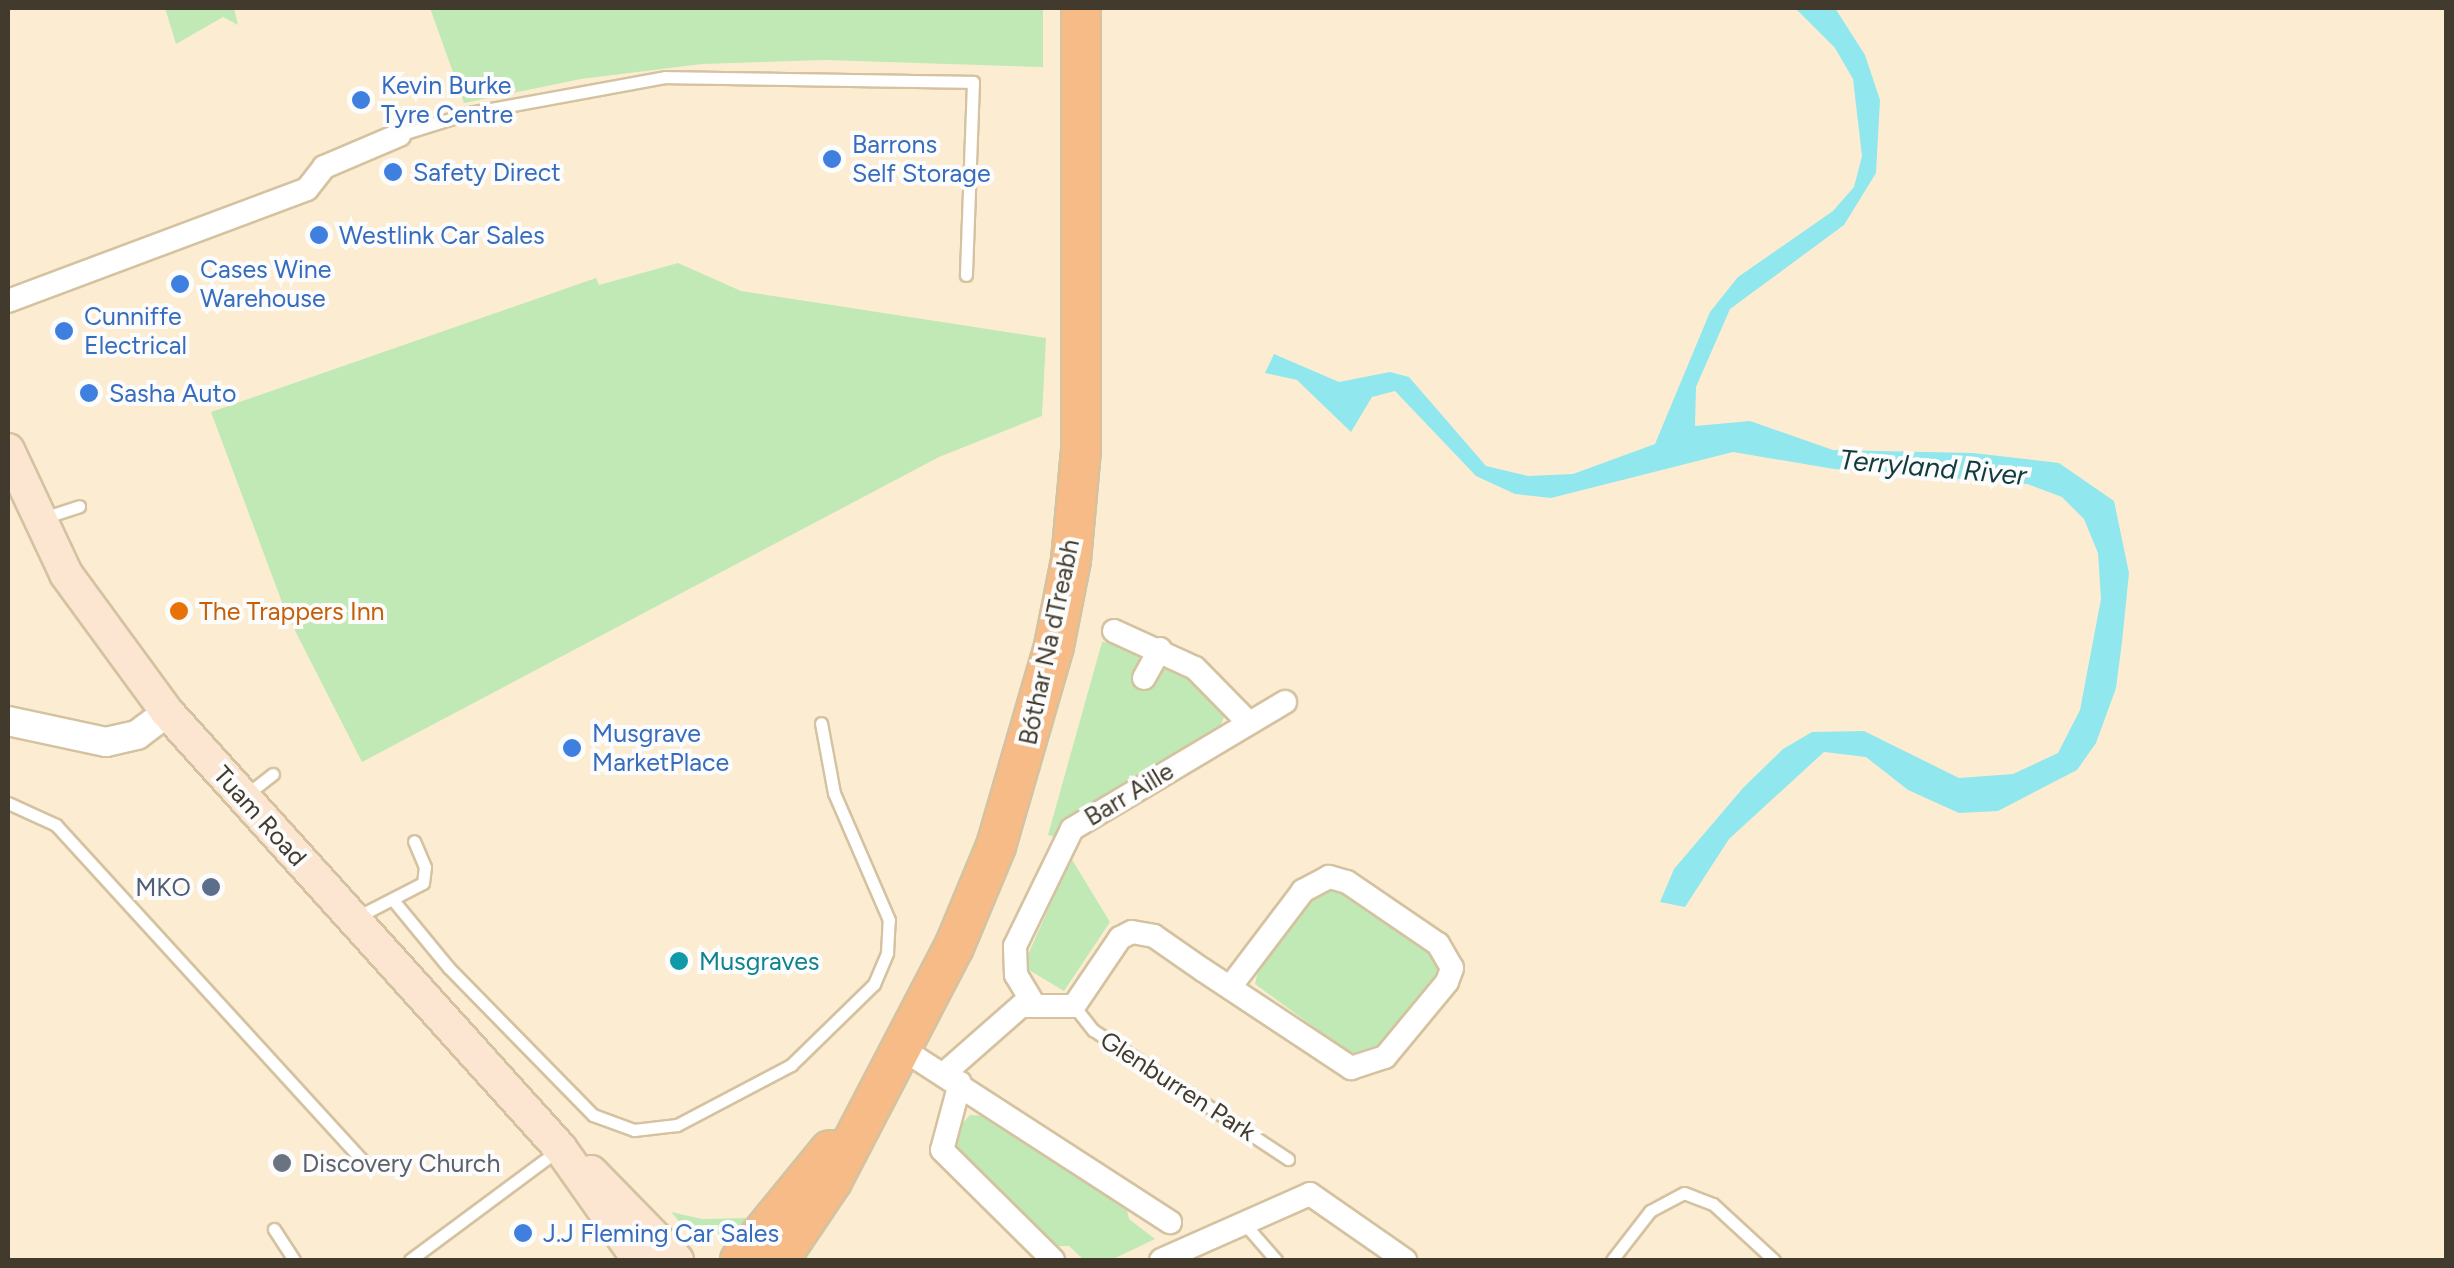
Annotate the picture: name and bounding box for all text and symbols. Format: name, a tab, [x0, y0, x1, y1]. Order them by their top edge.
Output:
place label: Kevin Burke Tyre Centre	[381, 71, 513, 130]
marker: Kevin Burke Tyre Centre	[350, 89, 372, 111]
place label: Barrons Self Storage	[852, 130, 991, 189]
marker: Barrons Self Storage	[821, 148, 843, 170]
place label: Safety Direct	[413, 157, 561, 187]
marker: Safety Direct	[382, 161, 404, 183]
place label: Westlink Car Sales	[339, 220, 545, 250]
marker: Westlink Car Sales	[308, 224, 330, 246]
place label: Cases Wine Warehouse	[200, 255, 331, 314]
marker: Cases Wine Warehouse	[169, 273, 191, 295]
place label: Cunniffe Electrical	[84, 302, 187, 361]
marker: Cunniffe Electrical	[53, 320, 75, 342]
place label: Sasha Auto	[109, 378, 236, 408]
marker: Sasha Auto	[78, 382, 100, 404]
water label: Terryland River	[1838, 442, 2028, 492]
street label: Bóthar Na dTreabh	[1013, 536, 1085, 748]
place label: The Trappers Inn	[199, 596, 385, 626]
marker: The Trappers Inn	[168, 600, 190, 622]
place label: Musgrave MarketPlace	[592, 719, 729, 778]
marker: Musgrave MarketPlace	[561, 737, 583, 759]
street label: Barr Aille	[1079, 756, 1179, 832]
street label: Tuam Road	[207, 760, 313, 872]
place label: MKO	[135, 872, 191, 902]
marker: MKO	[200, 876, 222, 898]
place label: Musgraves	[699, 946, 819, 976]
marker: Musgraves	[668, 950, 690, 972]
street label: Glenburren Park	[1095, 1025, 1261, 1147]
place label: Discovery Church	[302, 1148, 500, 1178]
marker: Discovery Church	[271, 1152, 293, 1174]
place label: J.J Fleming Car Sales	[543, 1218, 779, 1248]
marker: J.J Fleming Car Sales	[512, 1222, 534, 1244]

